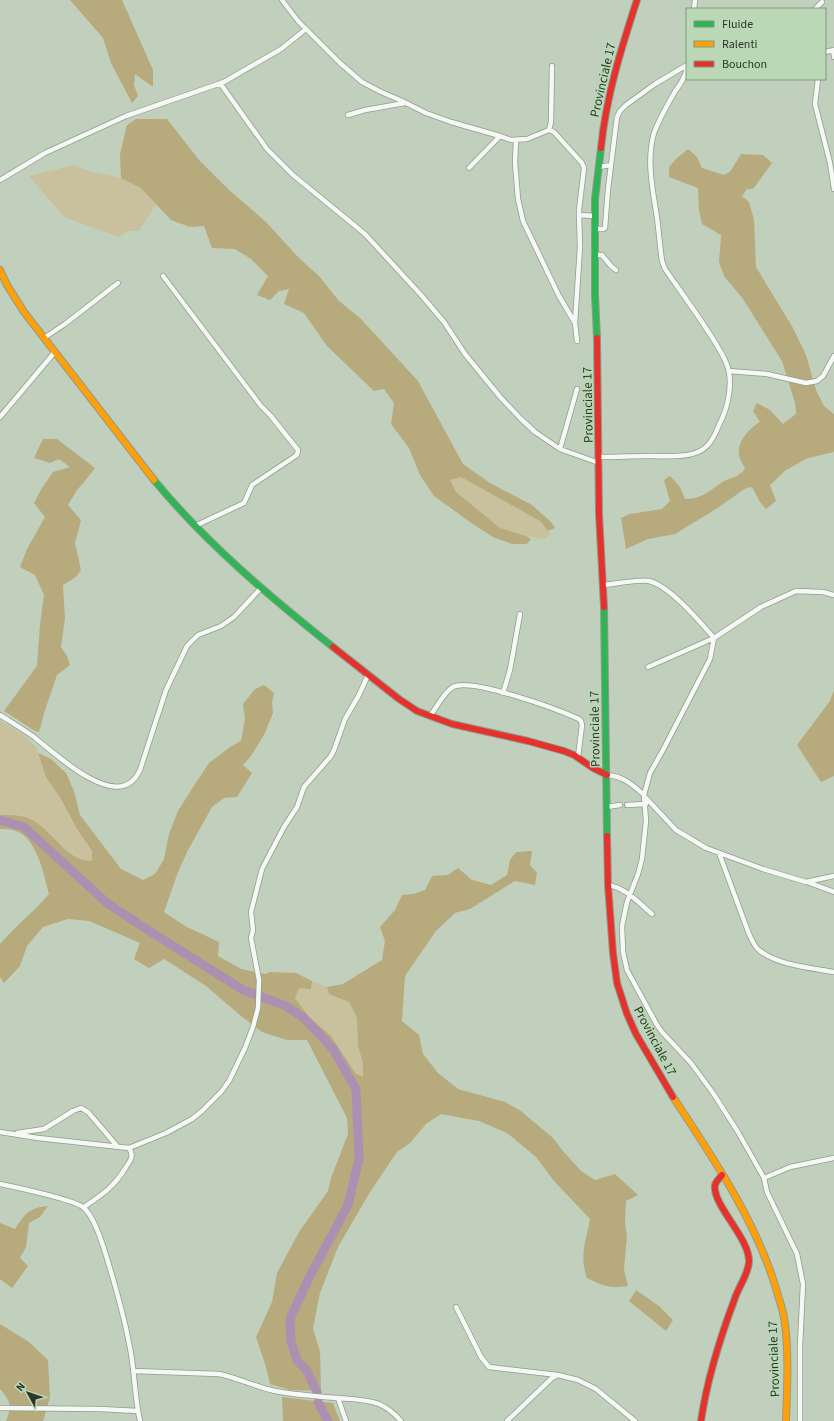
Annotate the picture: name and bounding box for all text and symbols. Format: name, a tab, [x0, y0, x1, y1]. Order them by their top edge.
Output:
legend	[686, 8, 826, 80]
text: Fluide	[722, 16, 753, 33]
text: Ralenti	[722, 36, 757, 53]
street label: Provinciale 17	[586, 41, 620, 119]
text: Bouchon	[722, 56, 767, 73]
street label: Provinciale 17	[578, 367, 598, 443]
street label: Provinciale 17	[585, 691, 605, 767]
street label: Provinciale 17	[629, 1003, 681, 1079]
street label: Provinciale 17	[764, 1321, 784, 1397]
north arrow	[8, 1373, 48, 1413]
text: N	[13, 1379, 29, 1395]

